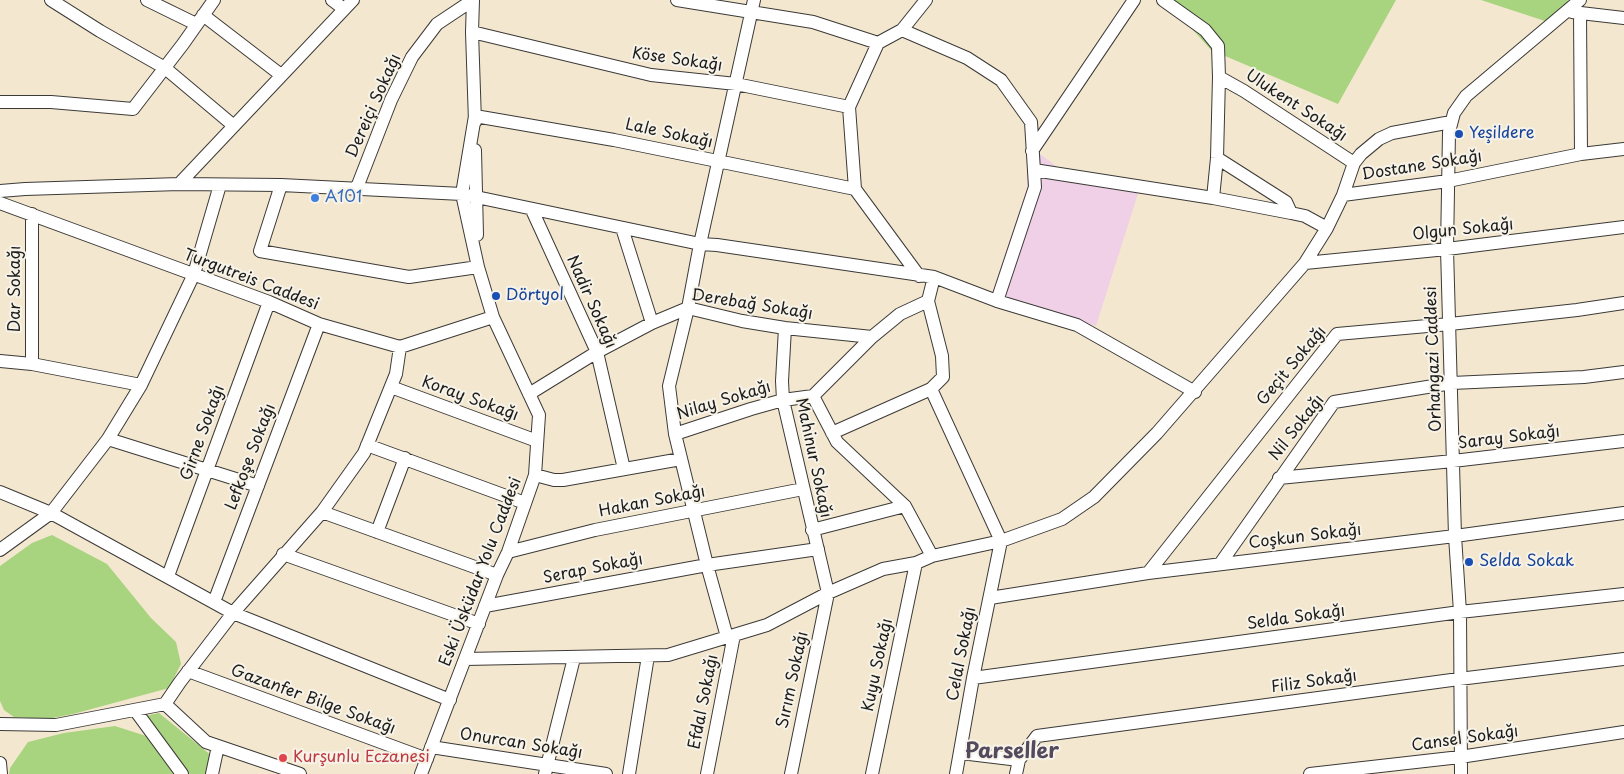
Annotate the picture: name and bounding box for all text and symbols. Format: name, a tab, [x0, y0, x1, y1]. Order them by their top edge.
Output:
street label: Köse Sokağı	[630, 44, 724, 76]
street label: Dereiçi Sokağı	[343, 51, 405, 161]
street label: Ulukent Sokağı	[1242, 66, 1350, 146]
street label: Lale Sokağı	[624, 115, 714, 153]
place label: Yeşildere	[1469, 124, 1535, 144]
marker: Yeşildere	[1453, 128, 1465, 140]
street label: Dostane Sokağı	[1361, 147, 1483, 185]
place label: A101	[325, 188, 362, 208]
marker: A101	[309, 192, 321, 204]
street label: Olgun Sokağı	[1411, 215, 1515, 245]
street label: Turgutreis Caddesi	[181, 245, 321, 315]
street label: Dar Sokağı	[6, 246, 26, 332]
street label: Nadir Sokağı	[562, 253, 620, 351]
place label: Dörtyol	[506, 286, 564, 306]
street label: Derebağ Sokağı	[690, 286, 814, 324]
street label: Orhangazi Caddesi	[1422, 286, 1446, 432]
marker: Dörtyol	[490, 290, 502, 302]
street label: Geçit Sokağı	[1253, 323, 1331, 409]
street label: Koray Sokağı	[419, 373, 521, 425]
street label: Nilay Sokağı	[675, 378, 773, 424]
street label: Girne Sokağı	[177, 383, 229, 483]
street label: Nil Sokağı	[1265, 391, 1329, 465]
street label: Mahinur Sokağı	[791, 396, 835, 520]
street label: Lefkoşe Sokağı	[222, 401, 280, 513]
street label: Saray Sokağı	[1457, 422, 1561, 454]
street label: Eski Üsküdar Yolu Caddesi	[436, 475, 526, 669]
street label: Hakan Sokağı	[597, 482, 707, 522]
street label: Coşkun Sokağı	[1248, 521, 1362, 553]
street label: Serap Sokağı	[542, 550, 644, 588]
place label: Selda Sokak	[1479, 552, 1574, 572]
marker: Selda Sokak	[1463, 556, 1475, 568]
street label: Selda Sokağı	[1246, 602, 1346, 634]
street label: Celal Sokağı	[943, 605, 981, 703]
street label: Kuyu Sokağı	[859, 617, 897, 713]
street label: Sırım Sokağı	[773, 630, 813, 730]
street label: Efdal Sokağı	[685, 653, 723, 751]
street label: Gazanfer Bilge Sokağı	[228, 661, 398, 739]
street label: Filiz Sokağı	[1270, 666, 1358, 698]
street label: Cansel Sokağı	[1410, 722, 1520, 756]
street label: Onurcan Sokağı	[458, 725, 584, 763]
district label: Parseller	[965, 739, 1059, 765]
place label: Kurşunlu Eczanesi	[293, 748, 430, 768]
marker: Kurşunlu Eczanesi	[277, 752, 289, 764]

